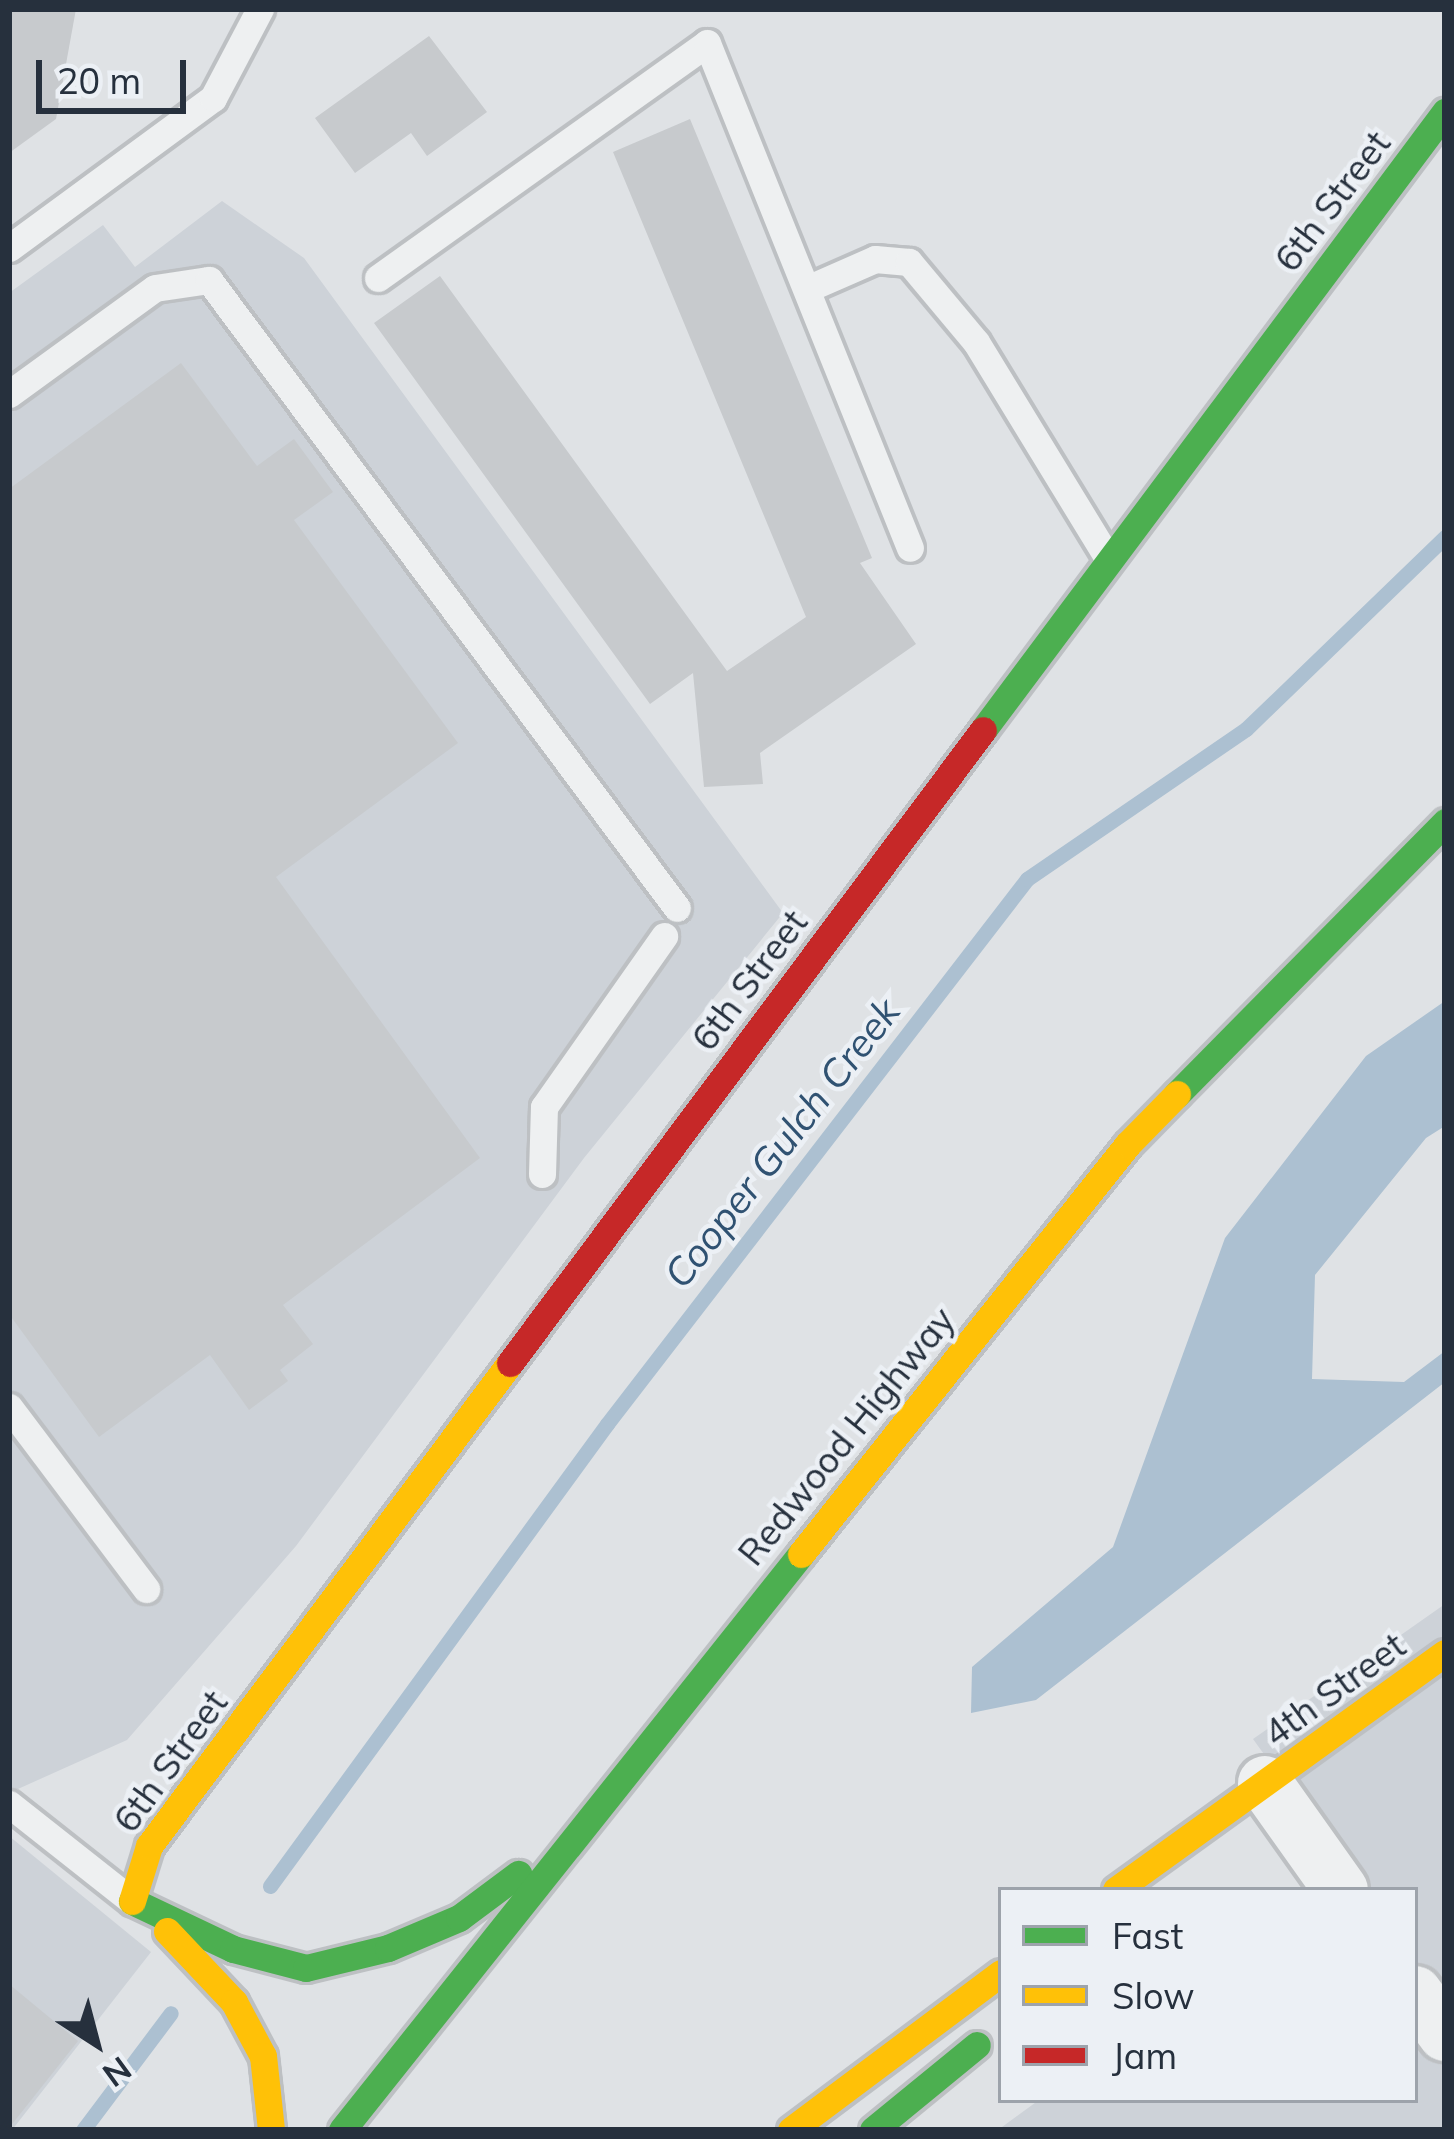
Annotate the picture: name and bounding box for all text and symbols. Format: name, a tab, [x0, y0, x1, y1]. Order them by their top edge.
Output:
scale bar	[42, 36, 192, 110]
text: 20 m	[57, 58, 141, 103]
street label: 6th Street	[1265, 122, 1399, 280]
street label: 6th Street	[682, 901, 816, 1059]
water label: Cooper Gulch Creek	[654, 989, 910, 1297]
street label: Redwood Highway	[729, 1298, 963, 1574]
street label: 4th Street	[1255, 1623, 1413, 1755]
street label: 6th Street	[104, 1682, 236, 1840]
legend	[998, 1887, 1418, 2103]
text: Fast	[1112, 1913, 1183, 1958]
text: Slow	[1112, 1973, 1195, 2018]
north arrow	[36, 1983, 156, 2103]
text: Jam	[1112, 2033, 1177, 2078]
text: N	[95, 2049, 140, 2096]

